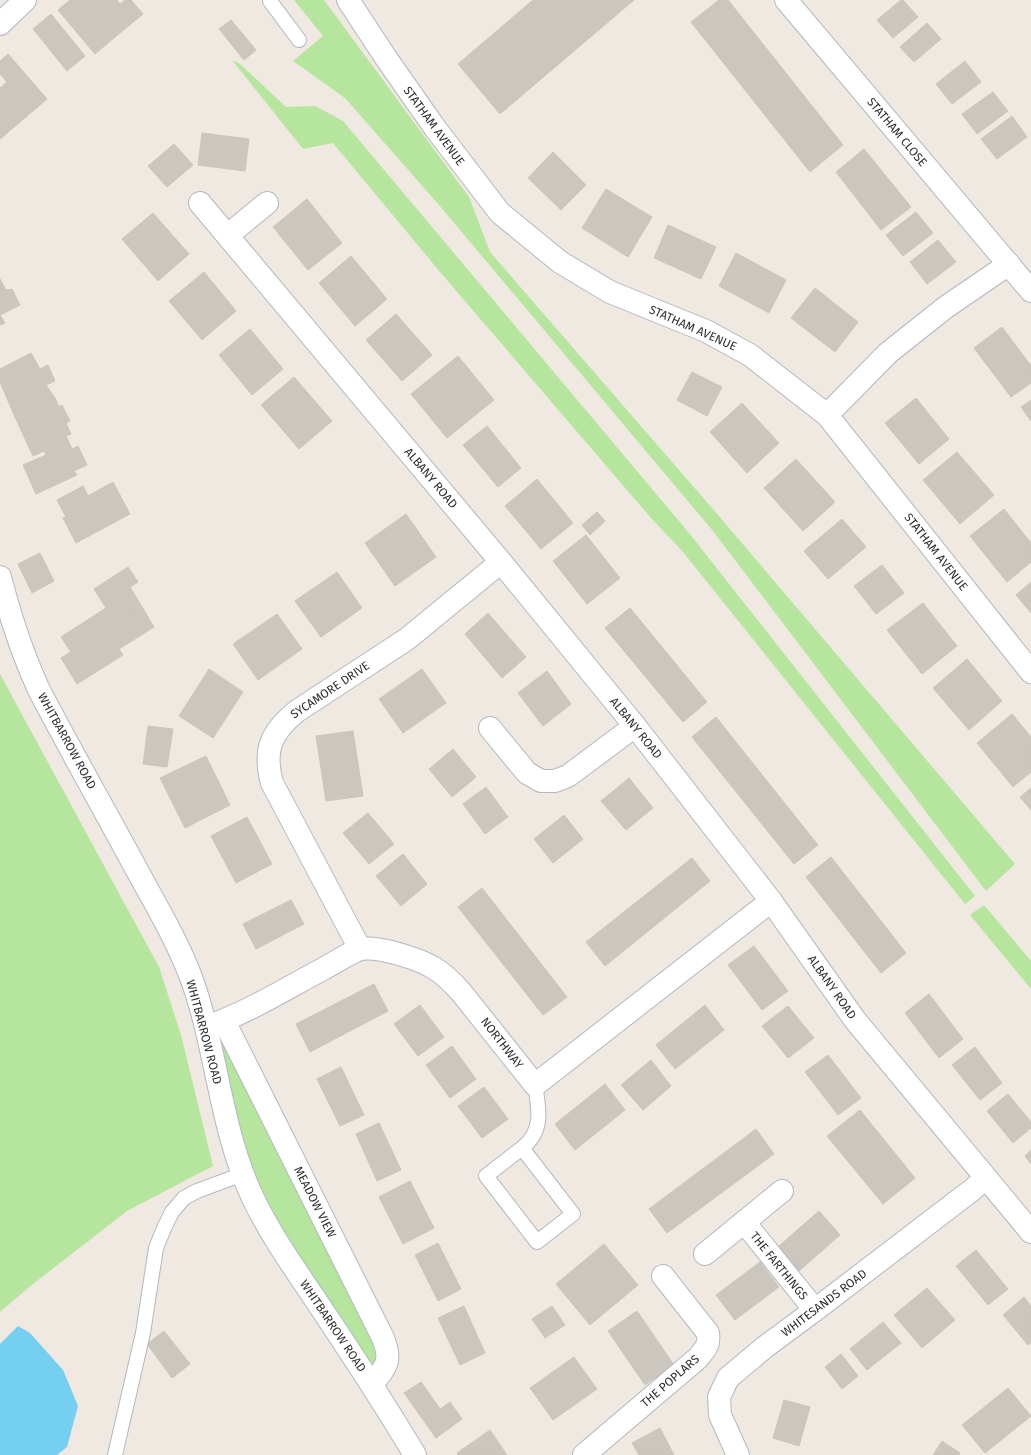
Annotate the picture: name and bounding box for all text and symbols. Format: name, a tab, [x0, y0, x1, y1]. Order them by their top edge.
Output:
street label: STATHAM AVENUE	[401, 84, 467, 168]
street label: STATHAM CLOSE	[864, 95, 930, 169]
street label: STATHAM AVENUE	[647, 302, 739, 354]
street label: ALBANY ROAD	[402, 445, 461, 511]
street label: STATHAM AVENUE	[901, 511, 971, 593]
street label: SYCAMORE DRIVE	[288, 658, 372, 722]
street label: WHITBARROW ROAD	[35, 691, 99, 792]
street label: ALBANY ROAD	[607, 694, 665, 762]
street label: ALBANY ROAD	[805, 952, 859, 1022]
street label: WHITBARROW ROAD	[183, 978, 225, 1086]
street label: NORTHWAY	[478, 1015, 526, 1072]
street label: MEADOW VIEW	[291, 1164, 339, 1240]
street label: THE FARTHINGS	[747, 1229, 811, 1303]
street label: WHITESANDS ROAD	[779, 1266, 870, 1340]
street label: WHITBARROW ROAD	[297, 1277, 369, 1375]
street label: THE POPLARS	[638, 1352, 702, 1410]

